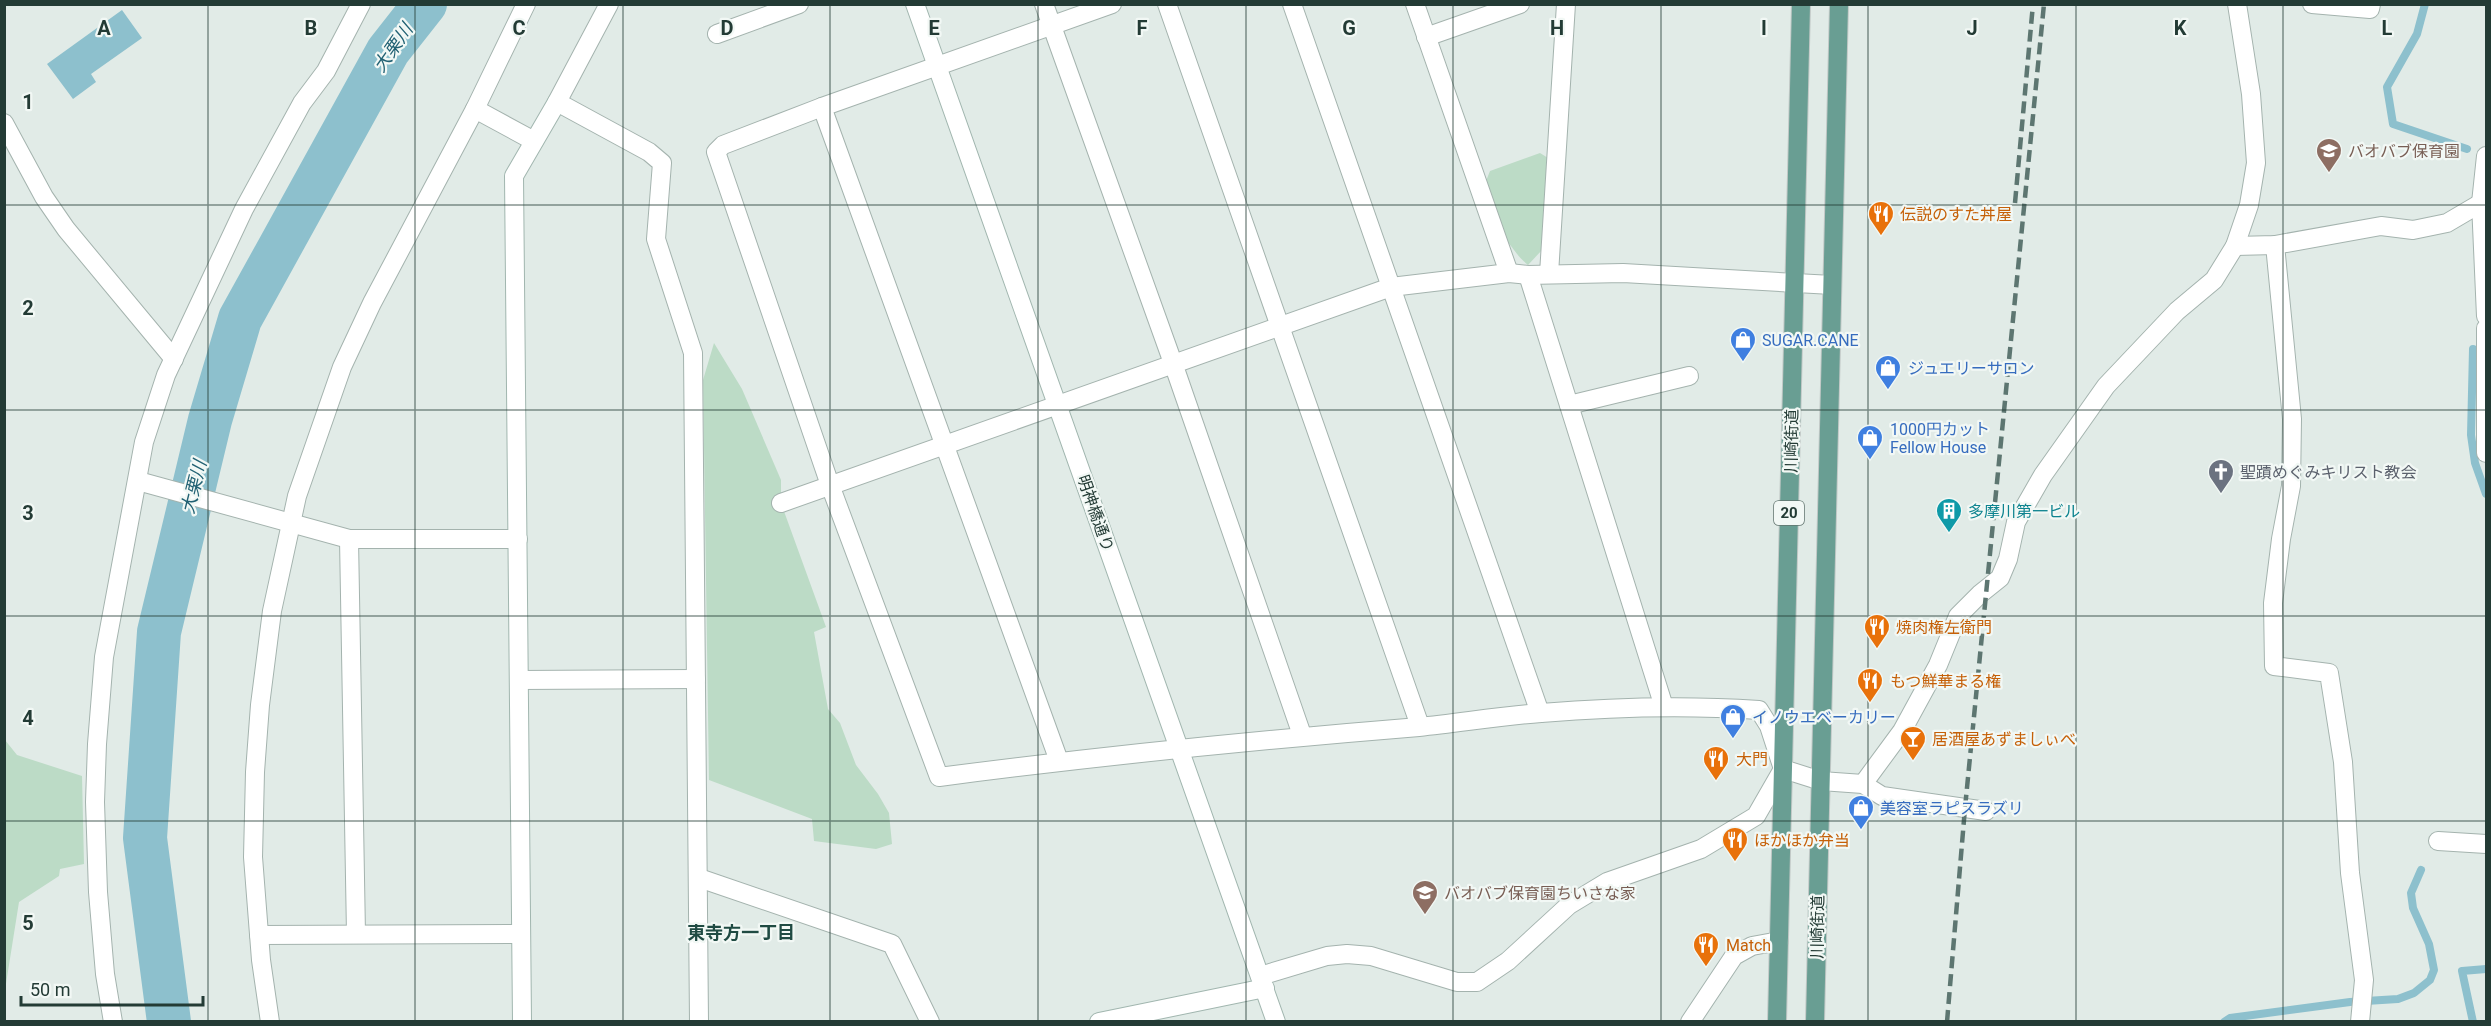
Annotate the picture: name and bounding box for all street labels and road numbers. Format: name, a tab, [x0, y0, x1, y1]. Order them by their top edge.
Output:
street label: 川崎街道	[1781, 409, 1802, 473]
street label: 明神橋通り	[1074, 472, 1118, 554]
road number: 20	[1774, 501, 1804, 525]
street label: 川崎街道	[1807, 895, 1828, 959]

